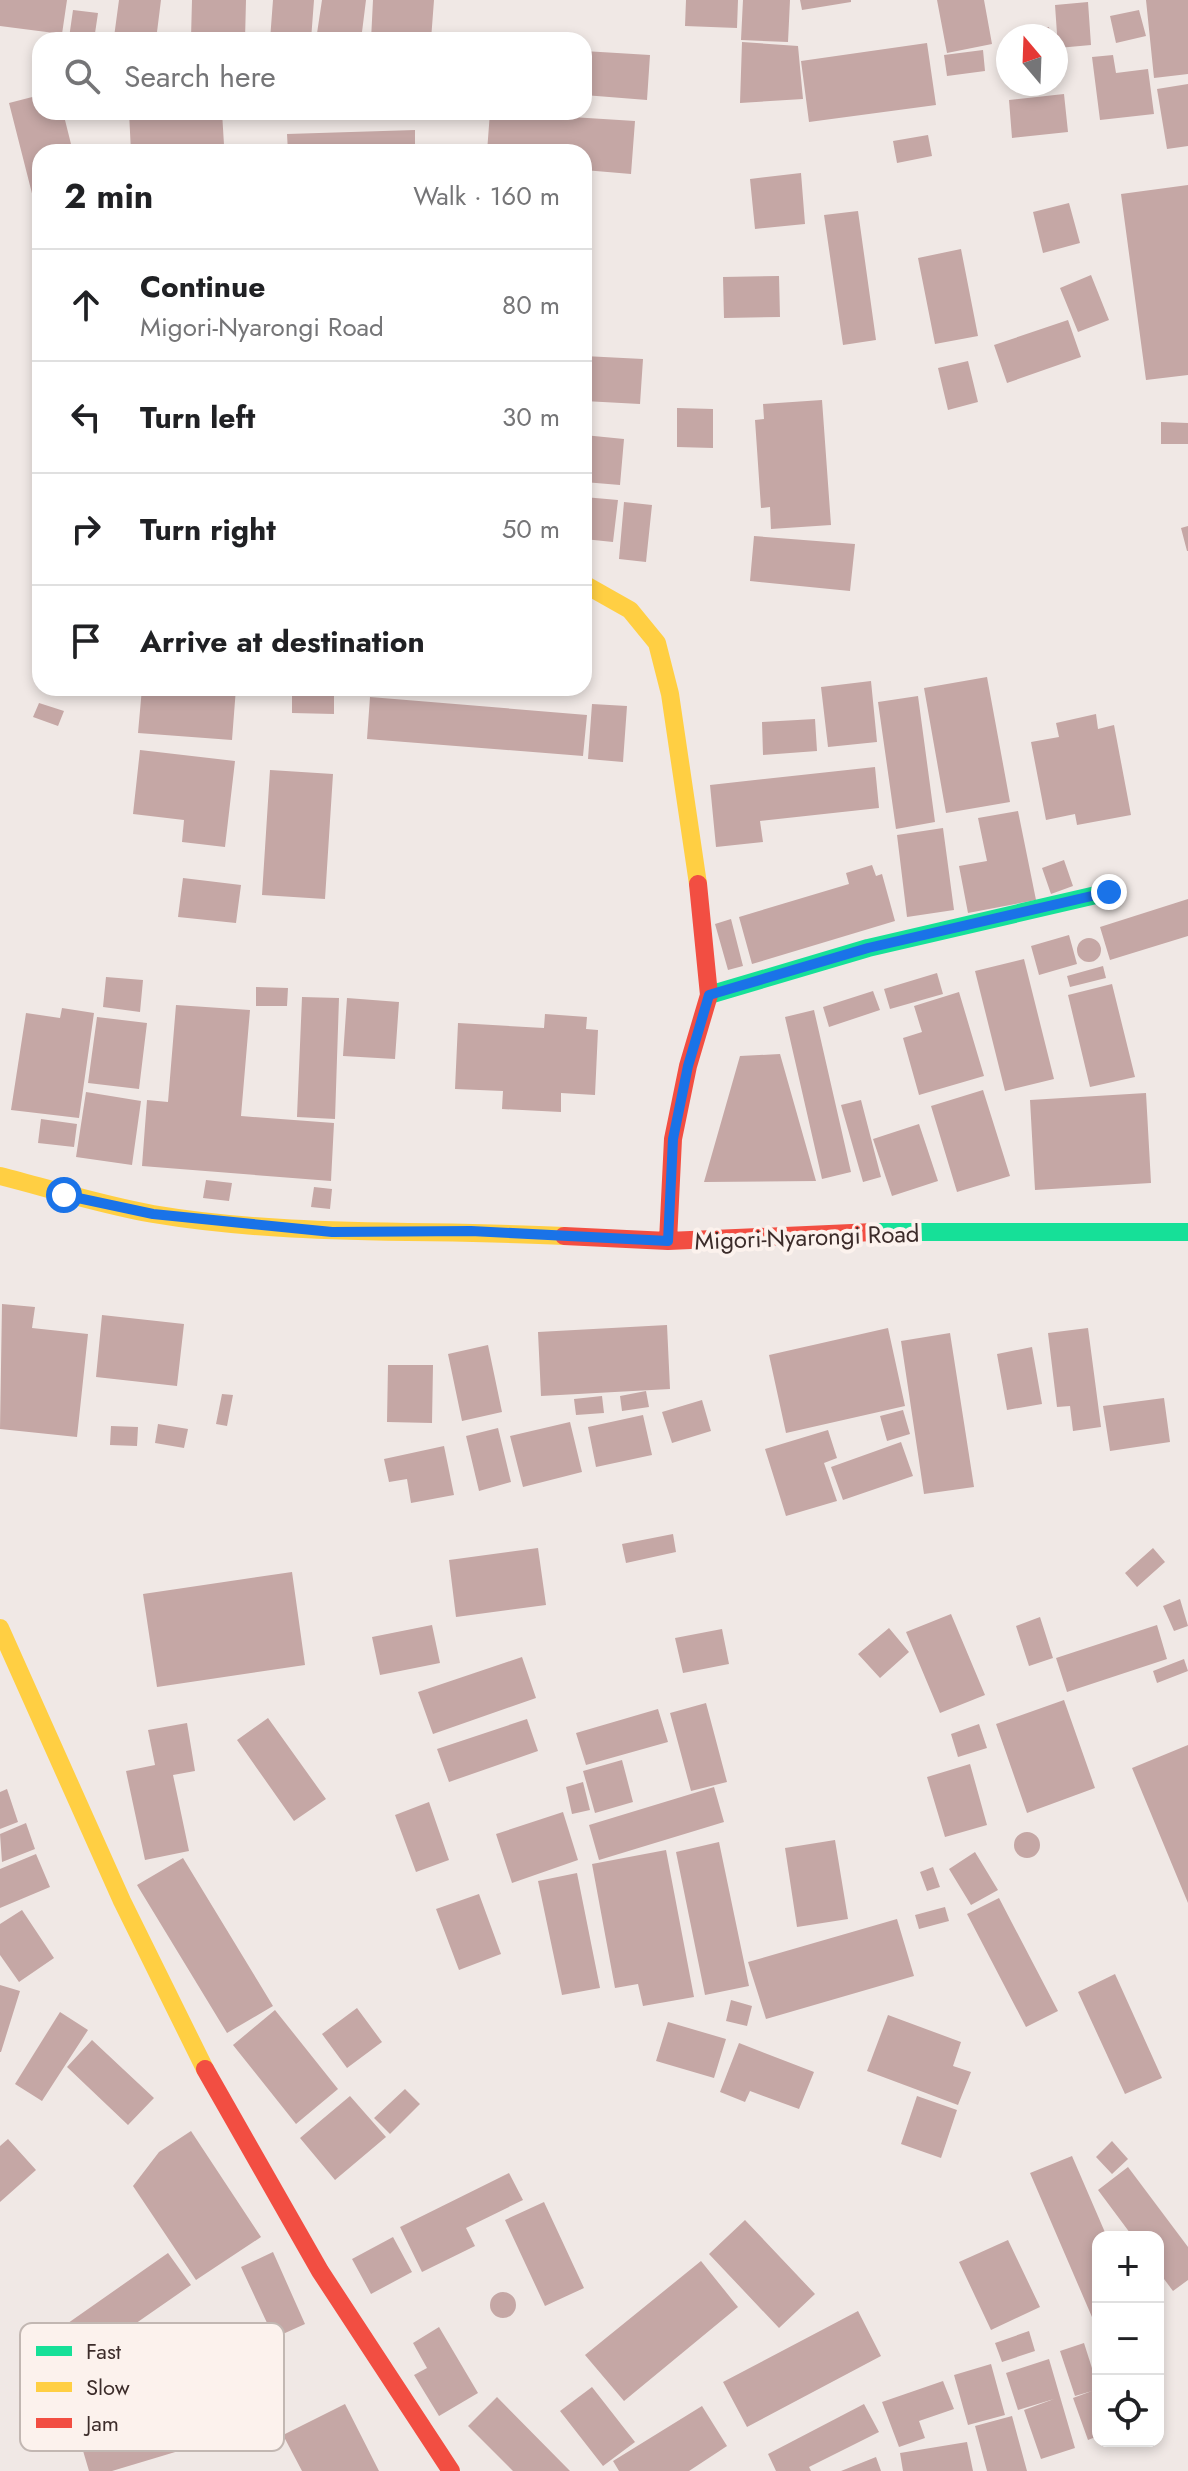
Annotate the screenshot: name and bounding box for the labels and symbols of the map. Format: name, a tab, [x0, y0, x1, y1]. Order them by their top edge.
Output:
north arrow	[996, 24, 1068, 96]
route end	[1091, 874, 1127, 910]
route start	[46, 1177, 82, 1213]
street label: Migori-Nyarongi Road	[694, 1216, 920, 1258]
legend	[20, 2323, 284, 2451]
text: Fast	[86, 2335, 122, 2367]
text: Slow	[86, 2371, 130, 2403]
text: Jam	[83, 2407, 119, 2439]

